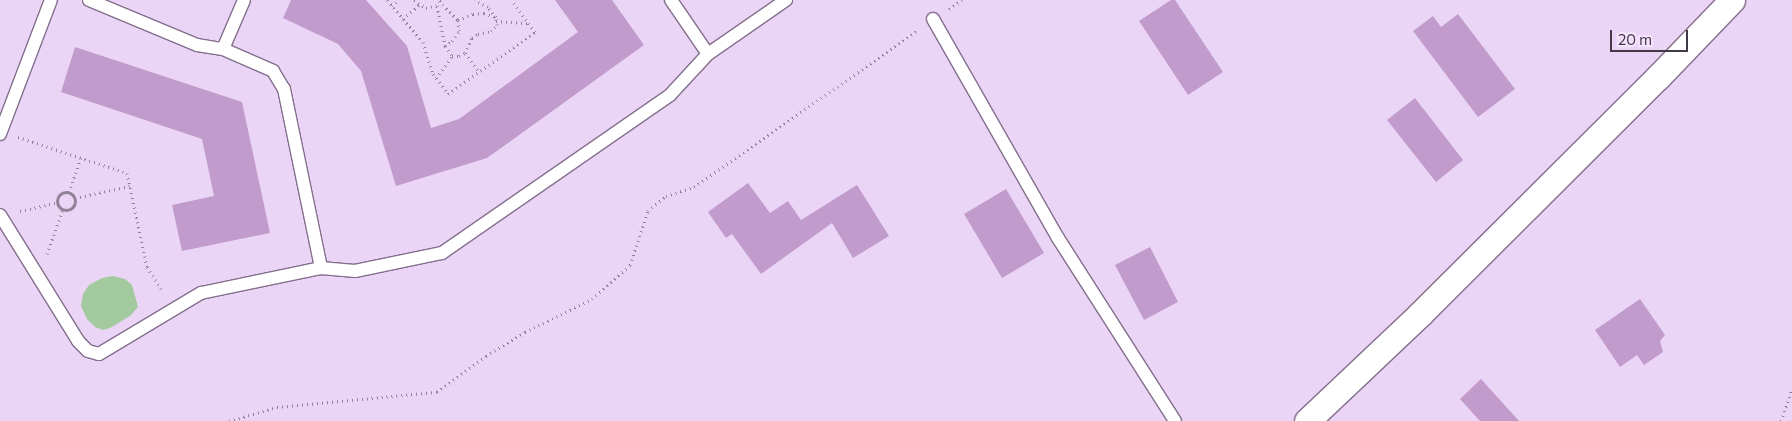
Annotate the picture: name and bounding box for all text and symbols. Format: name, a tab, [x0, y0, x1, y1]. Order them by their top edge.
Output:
scale bar	[1612, 20, 1690, 52]
text: 20 m	[1618, 30, 1652, 48]

